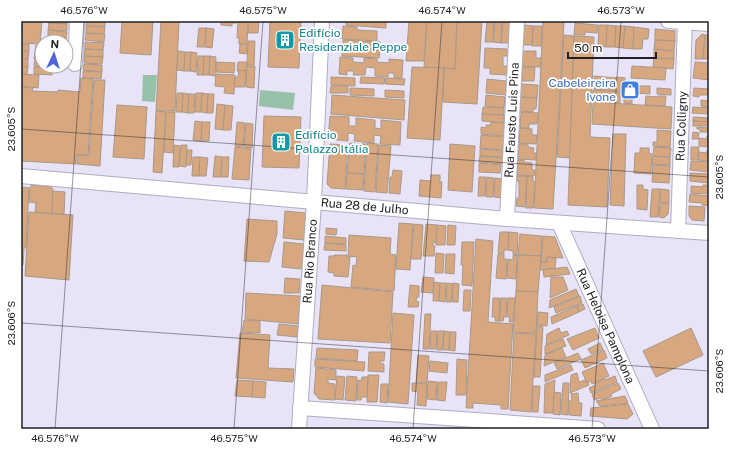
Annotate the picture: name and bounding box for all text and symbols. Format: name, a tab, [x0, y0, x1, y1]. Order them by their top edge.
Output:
text: 46.576°W	[60, 4, 108, 16]
text: 46.575°W	[239, 4, 287, 16]
text: 46.574°W	[418, 4, 466, 16]
text: 46.573°W	[597, 4, 645, 16]
place label: Edifício Residenziale Peppe	[299, 26, 408, 54]
building icon: Edifício Residenziale Peppe	[274, 29, 296, 51]
north arrow	[34, 34, 74, 74]
scale bar	[568, 34, 656, 60]
text: N	[50, 38, 59, 50]
text: 50 m	[574, 41, 602, 55]
street label: Rua Fausto Luis Pina	[502, 62, 522, 178]
place label: Cabeleireira Ivone	[548, 76, 616, 104]
shop icon: Cabeleireira Ivone	[619, 79, 641, 101]
street label: Rua Colligny	[673, 90, 690, 161]
text: 23.605°S	[5, 106, 17, 151]
place label: Edifício Palazzo Itália	[295, 128, 368, 156]
building icon: Edifício Palazzo Itália	[270, 131, 292, 153]
text: 23.605°S	[713, 154, 725, 199]
street label: Rua 28 de Julho	[320, 196, 409, 217]
street label: Rua Rio Branco	[300, 218, 320, 304]
street label: Rua Heloisa Pamplona	[573, 266, 638, 386]
text: 23.606°S	[5, 301, 17, 345]
text: 23.606°S	[713, 349, 725, 393]
text: 46.576°W	[31, 432, 79, 444]
text: 46.575°W	[210, 432, 258, 444]
text: 46.574°W	[389, 432, 437, 444]
text: 46.573°W	[568, 432, 616, 444]

